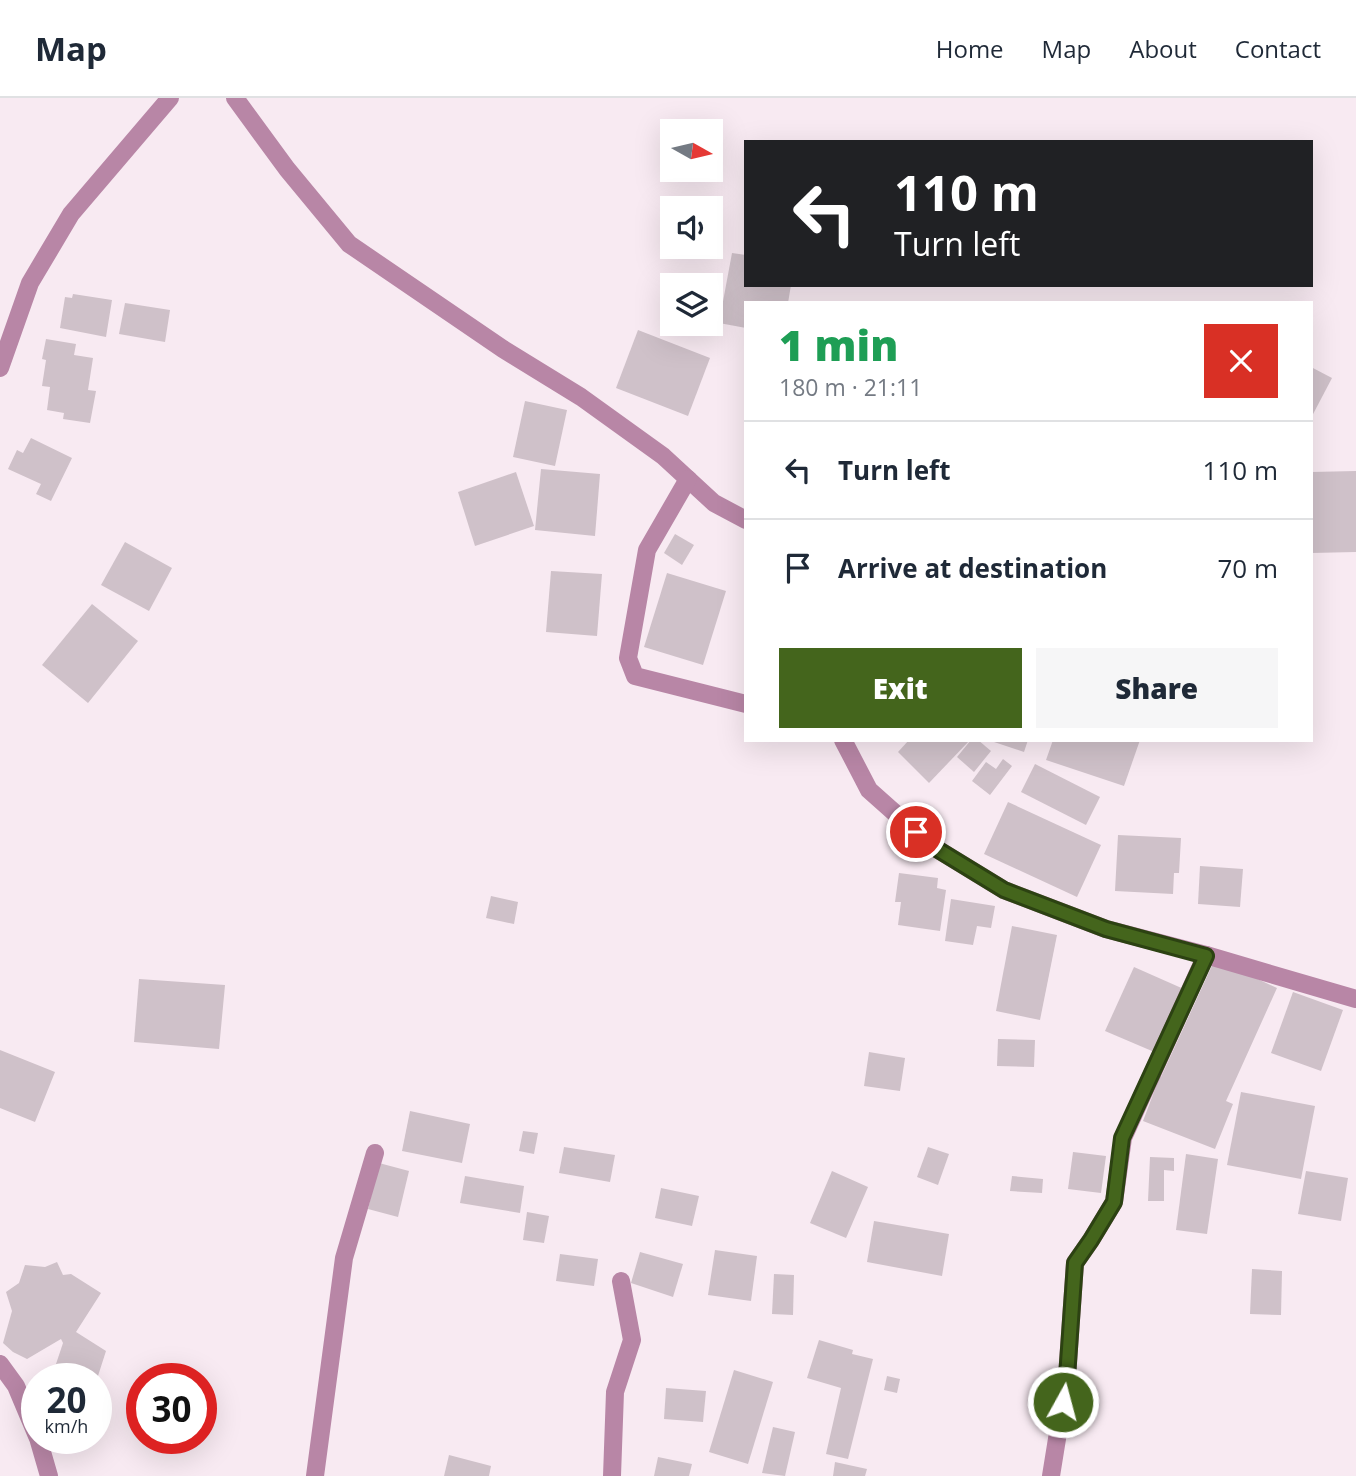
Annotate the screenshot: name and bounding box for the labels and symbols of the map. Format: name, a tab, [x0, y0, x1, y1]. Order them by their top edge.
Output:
north arrow	[660, 119, 723, 182]
pin	[886, 802, 946, 862]
speed limit sign: 30	[126, 1363, 217, 1454]
position arrow	[1026, 1365, 1100, 1439]

